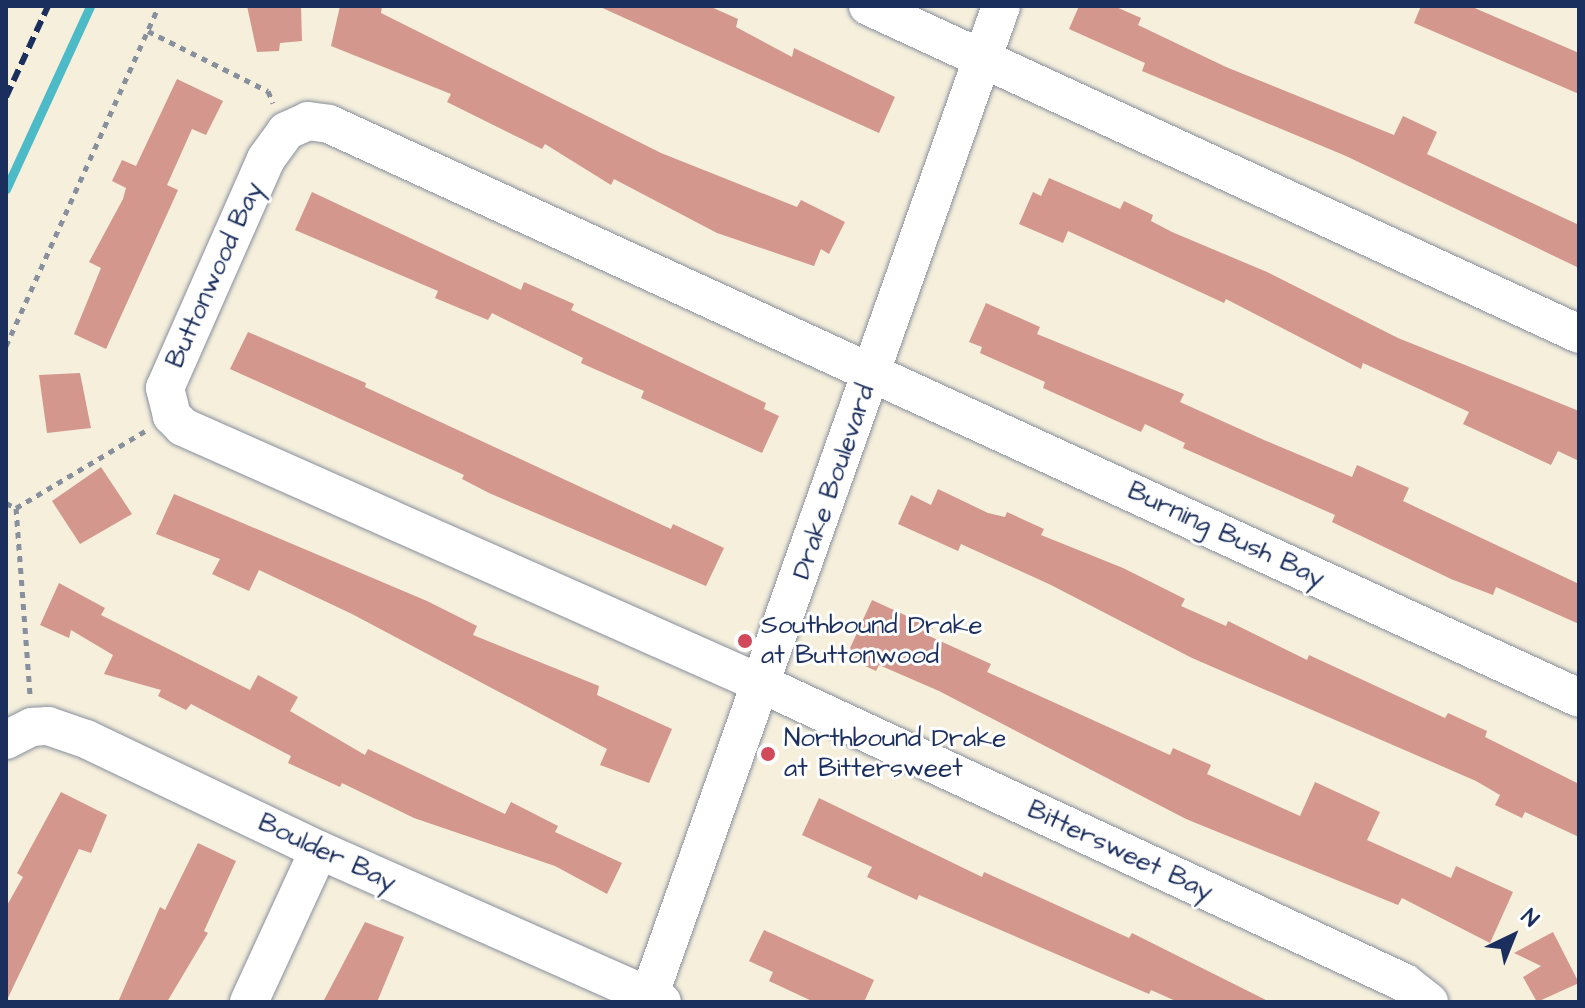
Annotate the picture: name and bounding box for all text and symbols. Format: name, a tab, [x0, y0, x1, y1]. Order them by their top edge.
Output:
street label: Buttonwood Bay	[160, 177, 270, 373]
street label: Drake Boulevard	[786, 381, 882, 583]
street label: Burning Bush Bay	[1123, 476, 1329, 594]
place label: Southbound Drake at Buttonwood	[761, 610, 983, 672]
marker: Southbound Drake at Buttonwood	[736, 632, 754, 650]
place label: Northbound Drake at Bittersweet	[784, 723, 1006, 784]
marker: Northbound Drake at Bittersweet	[759, 745, 777, 763]
street label: Bittersweet Bay	[1022, 794, 1218, 908]
street label: Boulder Bay	[253, 807, 401, 899]
north arrow	[1473, 896, 1553, 976]
text: N	[1514, 902, 1545, 934]

